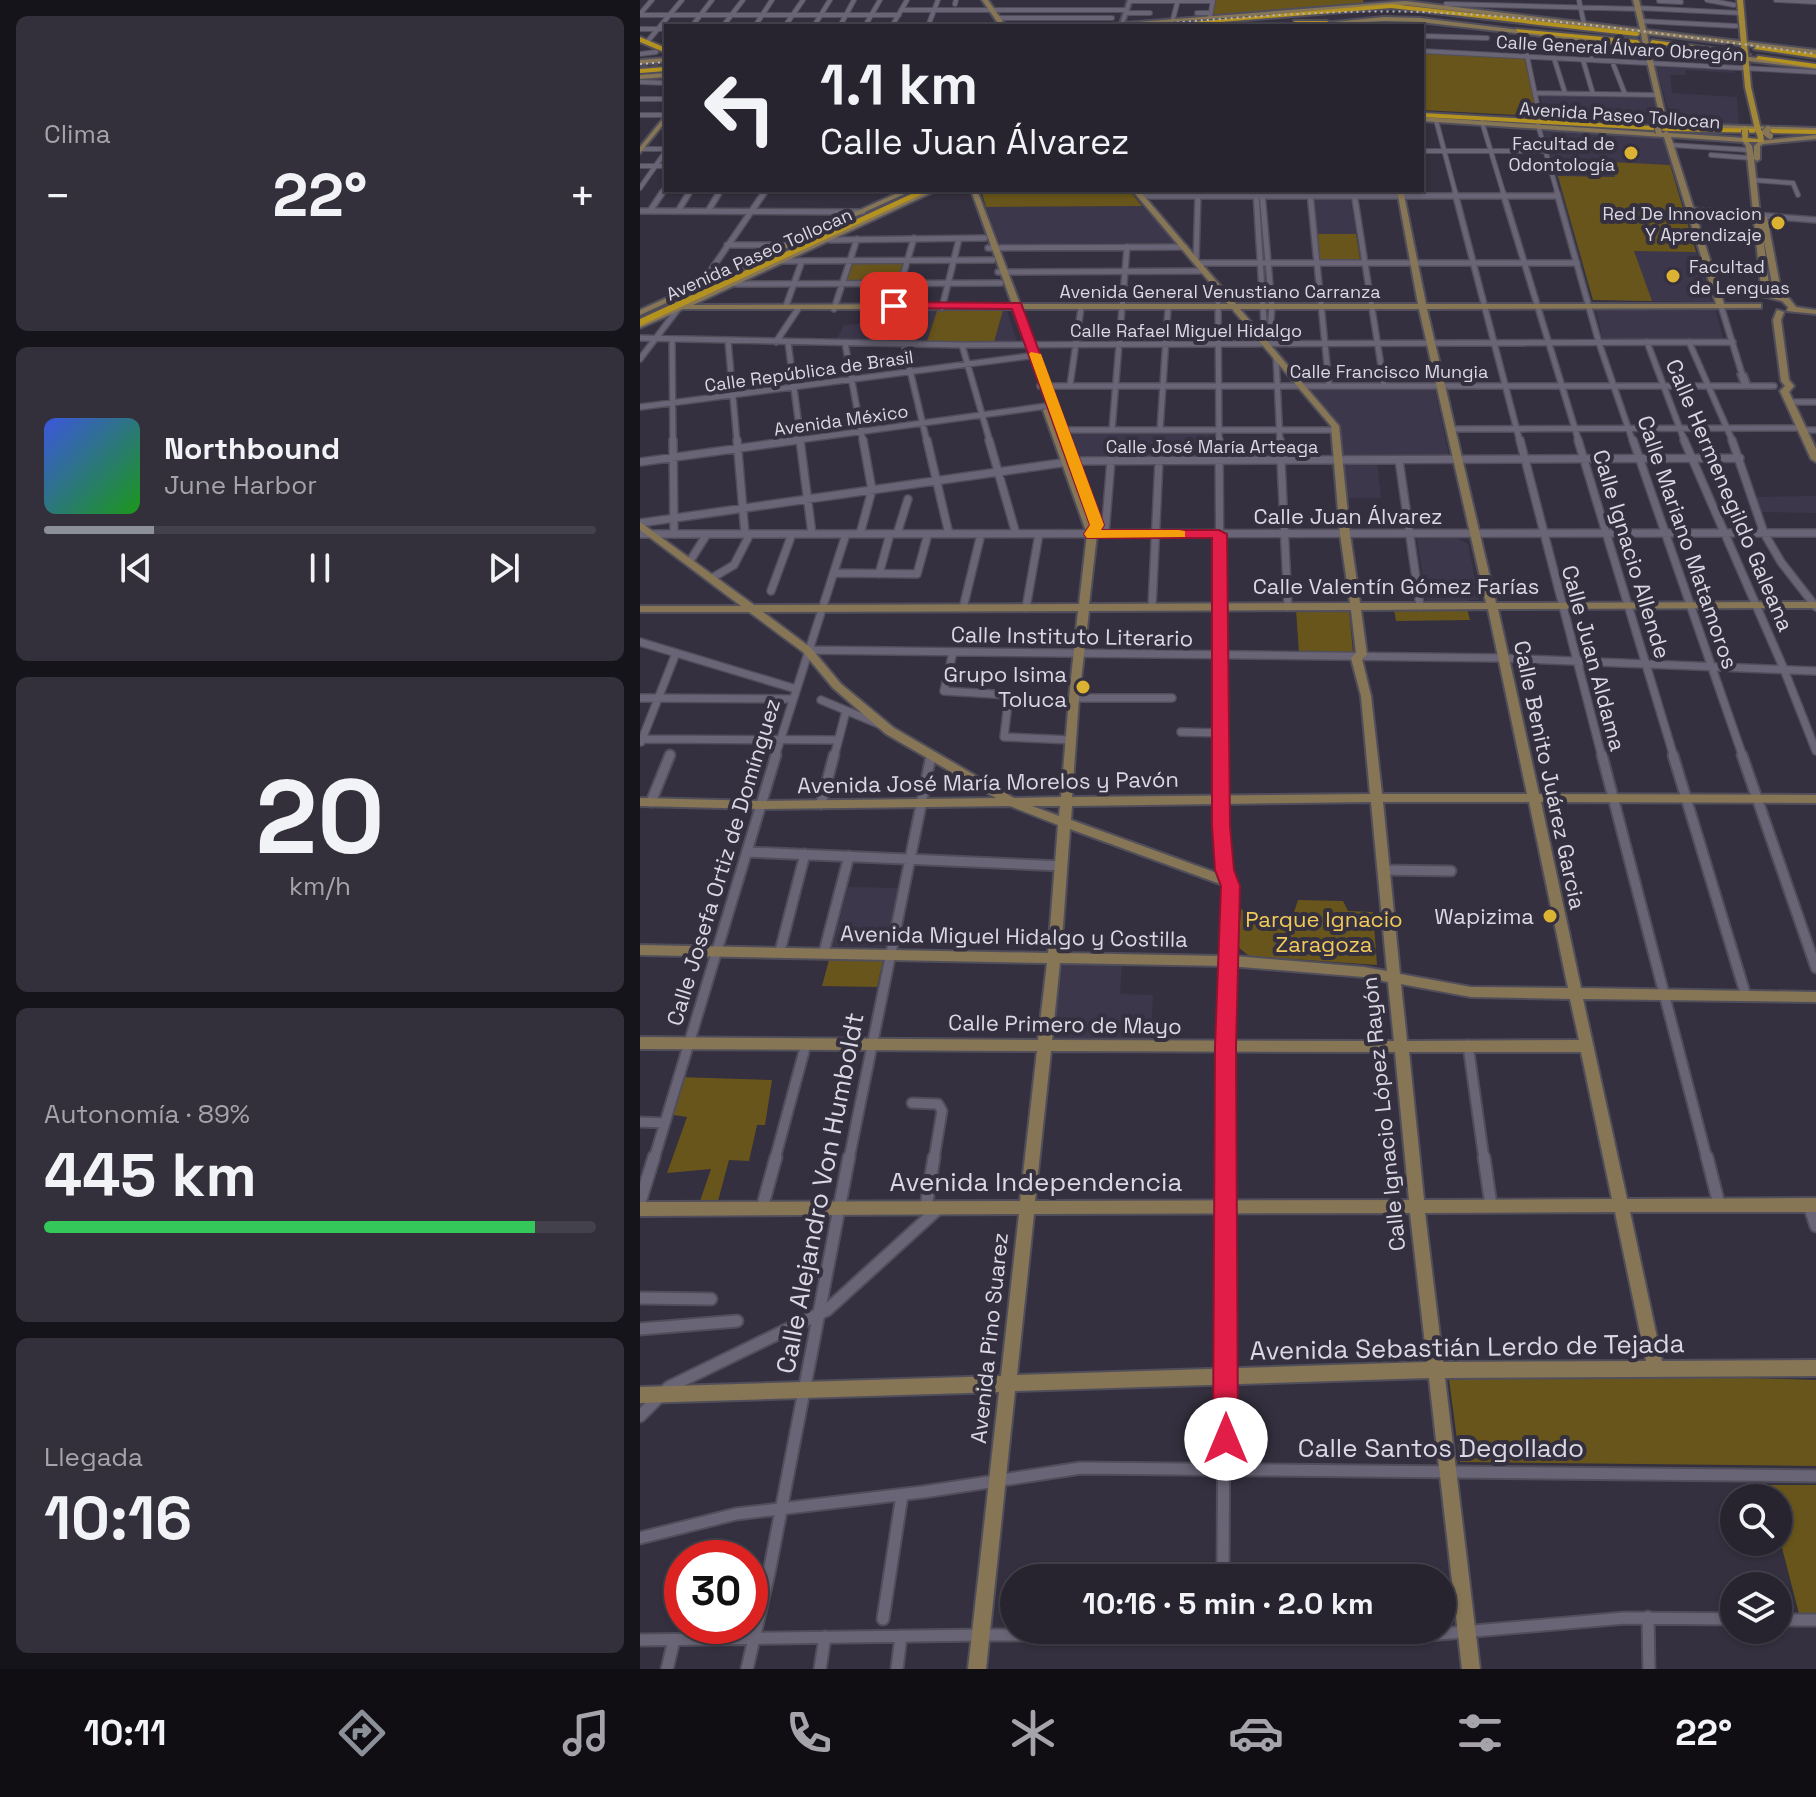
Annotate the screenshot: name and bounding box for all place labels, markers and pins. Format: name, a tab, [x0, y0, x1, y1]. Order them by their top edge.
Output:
place label: Facultad de Odontología	[1509, 132, 1615, 176]
marker: Facultad de Odontología	[1622, 144, 1640, 162]
place label: Red De Innovacion Y Aprendizaje	[1602, 202, 1762, 246]
marker: Red De Innovacion Y Aprendizaje	[1769, 214, 1787, 232]
place label: Facultad de Lenguas	[1689, 255, 1790, 299]
marker: Facultad de Lenguas	[1664, 267, 1682, 285]
pin	[860, 272, 928, 340]
place label: Grupo Isima Toluca	[943, 660, 1067, 713]
marker: Grupo Isima Toluca	[1074, 678, 1092, 696]
place label: Wapizima	[1434, 902, 1534, 930]
marker: Wapizima	[1541, 907, 1559, 925]

